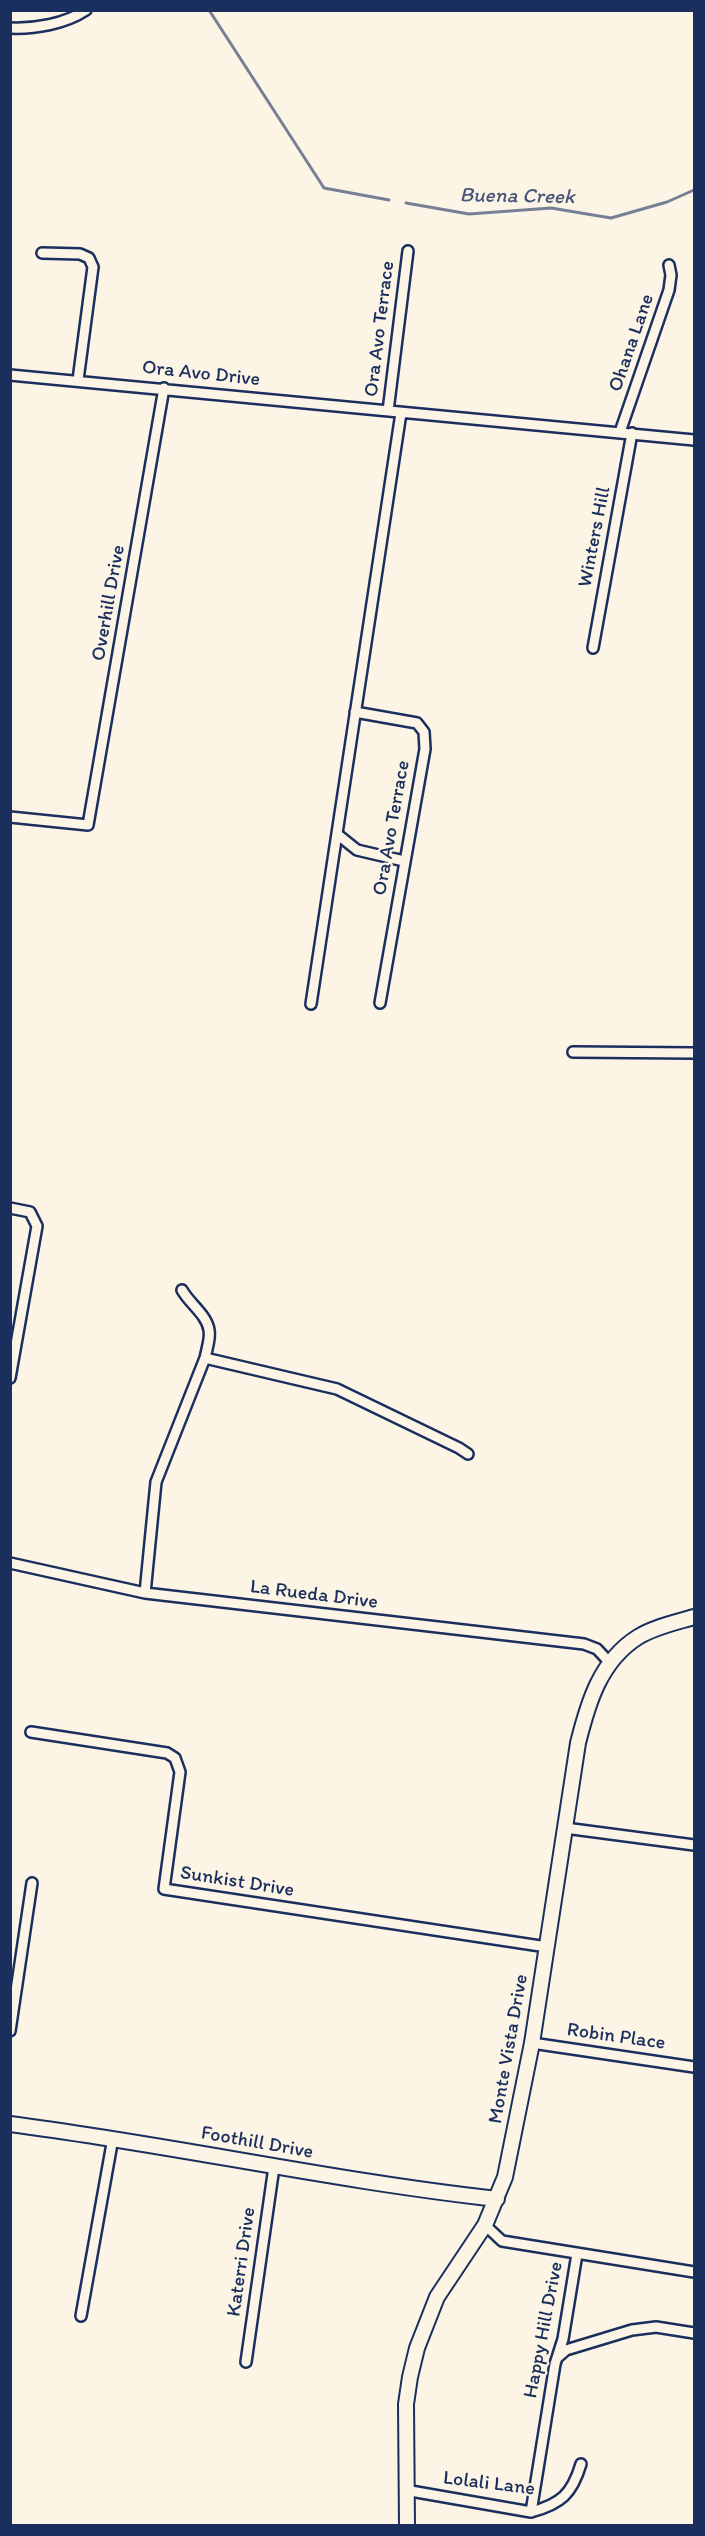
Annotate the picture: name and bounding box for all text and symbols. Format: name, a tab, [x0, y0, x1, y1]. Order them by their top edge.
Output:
water label: Buena Creek	[459, 183, 575, 211]
street label: Ora Avo Terrace	[360, 260, 400, 398]
street label: Ohana Lane	[604, 291, 660, 395]
street label: Ora Avo Drive	[141, 356, 261, 392]
street label: Winters Hill	[573, 485, 617, 589]
street label: Overhill Drive	[87, 543, 131, 663]
street label: Ora Avo Terrace	[368, 759, 416, 897]
street label: La Rueda Drive	[249, 1575, 379, 1615]
street label: Sunkist Drive	[178, 1861, 296, 1903]
street label: Monte Vista Drive	[484, 1972, 534, 2126]
street label: Robin Place	[565, 2018, 667, 2056]
street label: Foothill Drive	[199, 2121, 315, 2165]
street label: Katerri Drive	[222, 2206, 262, 2318]
street label: Happy Hill Drive	[519, 2260, 569, 2400]
street label: Lolali Lane	[442, 2466, 536, 2502]

